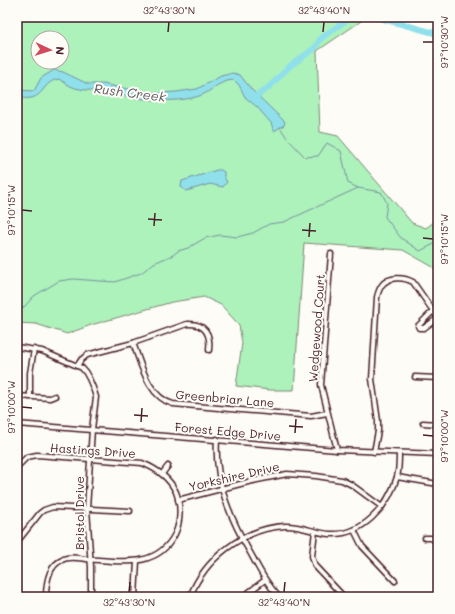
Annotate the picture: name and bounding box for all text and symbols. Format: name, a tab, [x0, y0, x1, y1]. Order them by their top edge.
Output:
text: 32°43'30"N	[143, 3, 195, 17]
text: 32°43'40"N	[298, 3, 350, 17]
text: 97°10'30"W	[437, 16, 451, 68]
north arrow	[30, 30, 70, 70]
text: N	[53, 46, 68, 55]
water label: Rush Creek	[93, 79, 168, 105]
text: 97°10'15"W	[4, 184, 18, 235]
text: 97°10'15"W	[437, 213, 451, 264]
street label: Wedgewood Court	[304, 273, 328, 383]
text: 97°10'00"W	[4, 380, 18, 433]
street label: Greenbriar Lane	[175, 386, 275, 410]
text: 97°10'00"W	[437, 409, 451, 462]
street label: Forest Edge Drive	[174, 418, 282, 444]
street label: Hastings Drive	[50, 439, 136, 461]
street label: Yorkshire Drive	[187, 458, 281, 494]
street label: Bristol Drive	[71, 476, 87, 550]
text: 32°43'30"N	[103, 595, 155, 609]
text: 32°43'40"N	[258, 595, 310, 609]

